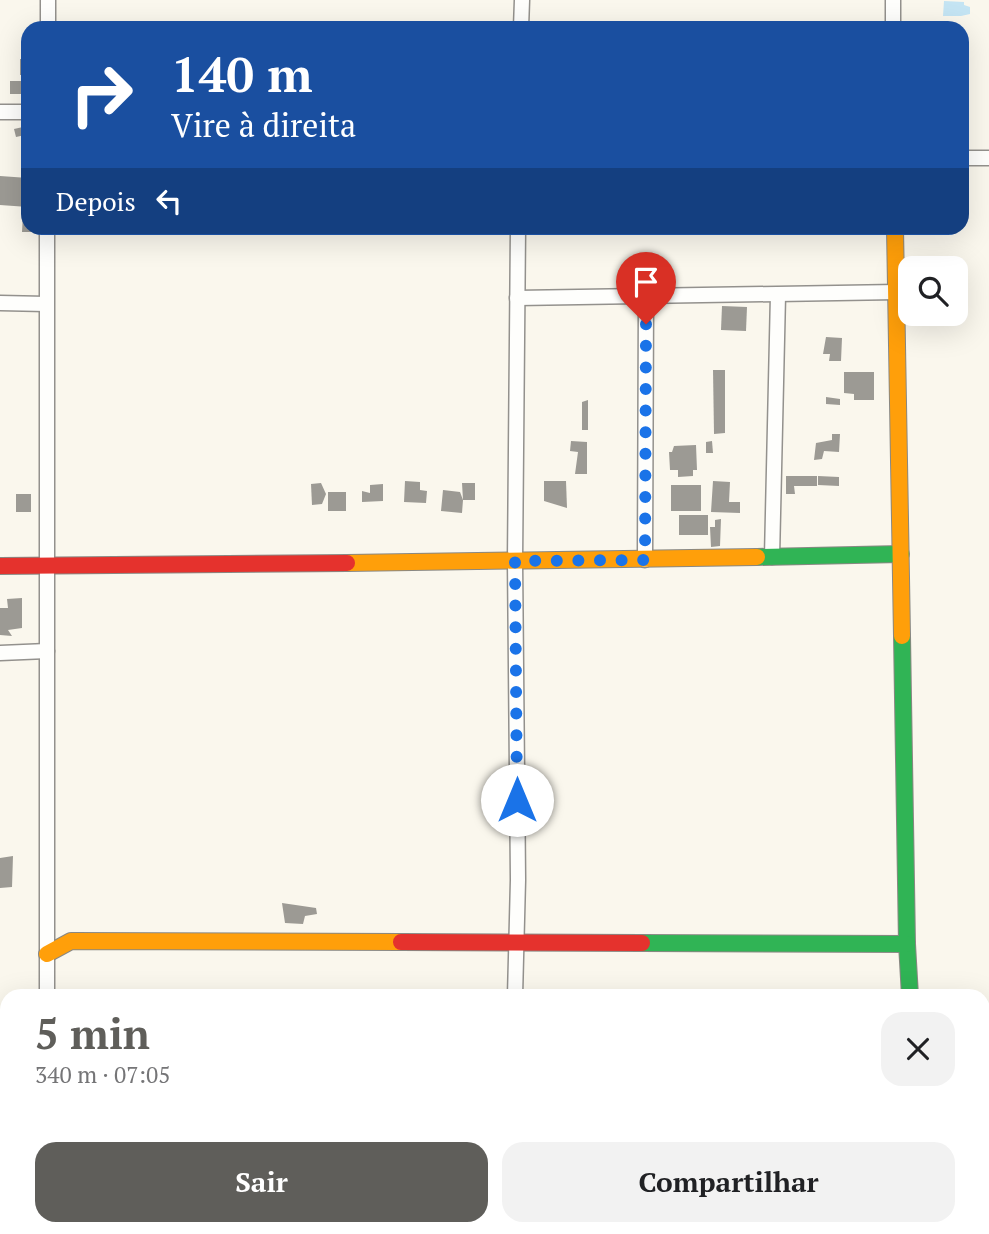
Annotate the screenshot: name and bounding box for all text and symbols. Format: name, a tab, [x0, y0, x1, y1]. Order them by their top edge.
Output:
text: 140 m	[171, 41, 313, 106]
icon: right	[56, 49, 147, 140]
text: Vire à direita	[171, 104, 356, 146]
icon: left	[150, 182, 188, 220]
text: Depois	[56, 184, 136, 218]
pin	[616, 252, 676, 324]
map controls	[898, 256, 968, 326]
button: search	[898, 256, 968, 326]
icon: arrive	[627, 263, 665, 301]
position arrow	[480, 763, 554, 837]
text: 5 min	[35, 1005, 150, 1061]
button: close	[881, 1012, 955, 1086]
text: 340 m · 07:05	[35, 1059, 170, 1090]
button: Sair	[35, 1142, 488, 1222]
button: Compartilhar	[502, 1142, 955, 1222]

